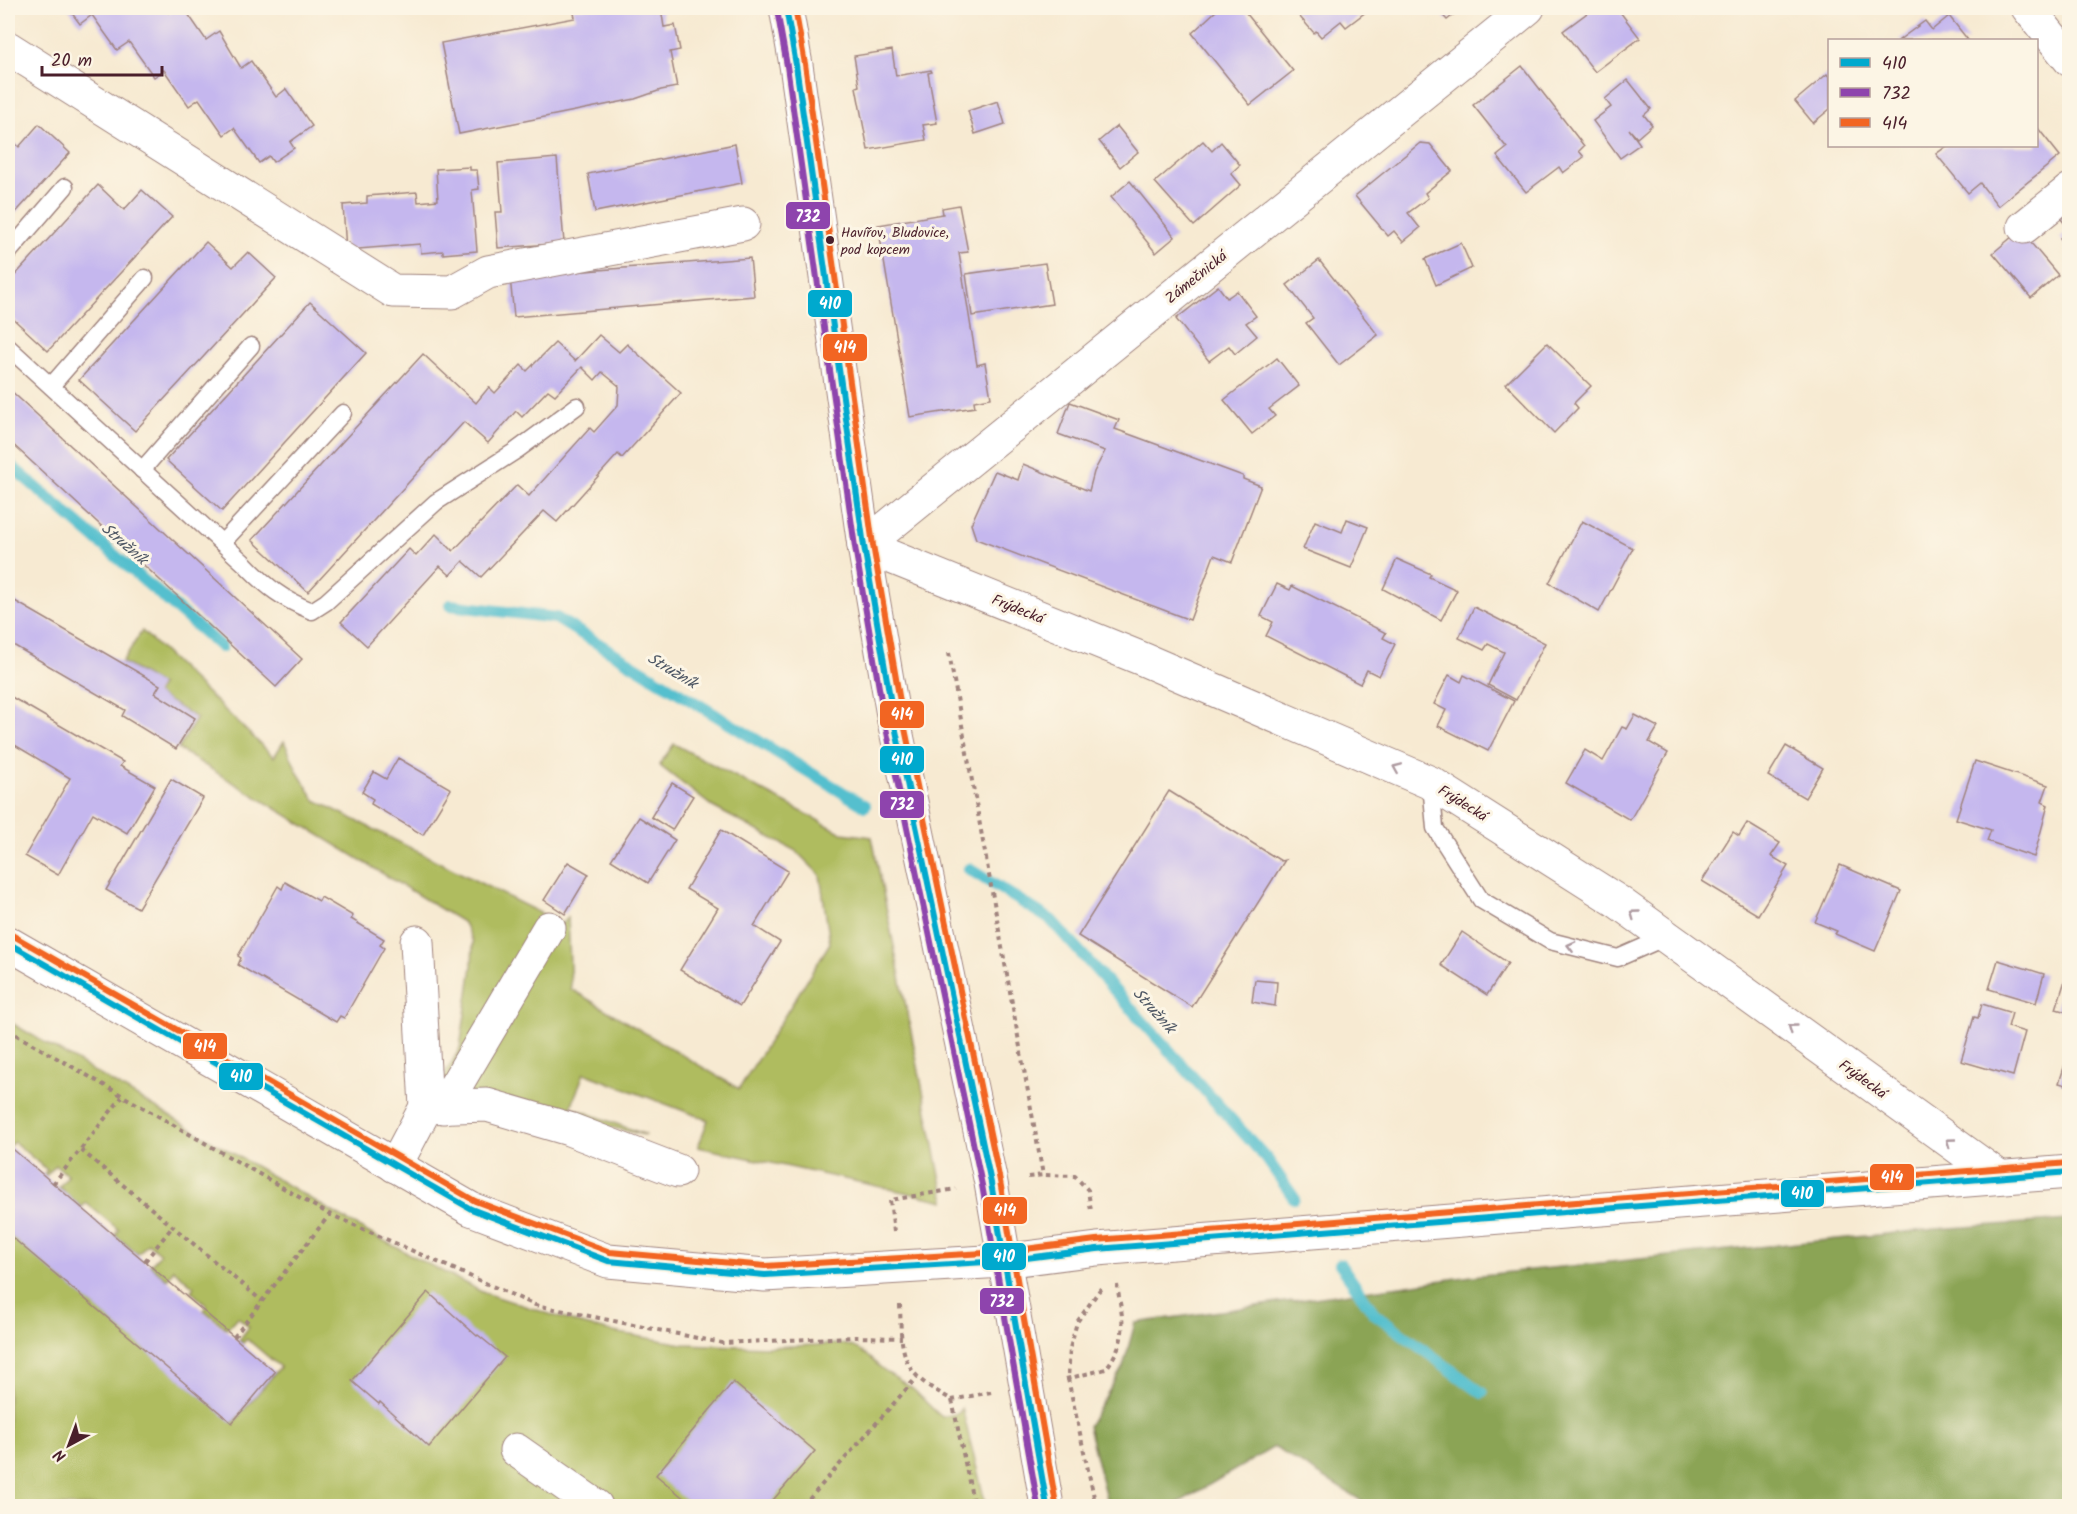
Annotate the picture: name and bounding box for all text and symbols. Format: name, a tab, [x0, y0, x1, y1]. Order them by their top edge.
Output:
scale bar	[42, 39, 162, 77]
legend	[1828, 39, 2038, 147]
text: 20 m	[51, 47, 92, 76]
text: 410	[1882, 50, 1907, 79]
text: 732	[1882, 80, 1911, 109]
text: 414	[1882, 110, 1908, 139]
line badge: 732	[785, 201, 831, 230]
text: 732	[795, 205, 821, 230]
place label: Havířov, Bludovice, pod kopcem	[840, 222, 949, 261]
marker: Havířov, Bludovice, pod kopcem	[824, 234, 836, 246]
street label: Zámečnická	[1160, 244, 1234, 310]
line badge: 410	[807, 289, 853, 318]
text: 410	[819, 292, 842, 317]
line badge: 414	[822, 333, 868, 362]
text: 414	[834, 336, 856, 361]
water label: Stružník	[95, 517, 155, 573]
street label: Frýdecká	[988, 589, 1049, 632]
water label: Stružník	[642, 647, 704, 697]
line badge: 414	[879, 700, 925, 729]
text: 414	[891, 703, 913, 728]
line badge: 410	[879, 745, 925, 774]
text: 410	[891, 748, 914, 773]
one-way arrow	[1392, 763, 1403, 775]
street label: Frýdecká	[1433, 779, 1494, 830]
line badge: 732	[879, 790, 925, 819]
text: 732	[889, 793, 915, 818]
one-way arrow	[1630, 910, 1641, 921]
one-way arrow	[1567, 941, 1577, 954]
water label: Stružník	[1126, 982, 1183, 1041]
one-way arrow	[1788, 1024, 1799, 1035]
line badge: 414	[182, 1032, 228, 1060]
text: 414	[194, 1035, 216, 1060]
street label: Frýdecká	[1833, 1054, 1893, 1107]
line badge: 410	[218, 1062, 264, 1091]
text: 410	[230, 1065, 253, 1090]
one-way arrow	[1946, 1138, 1957, 1149]
line badge: 414	[1869, 1163, 1915, 1191]
text: 414	[1881, 1166, 1903, 1191]
line badge: 410	[1780, 1179, 1825, 1208]
text: 410	[1791, 1182, 1814, 1207]
line badge: 414	[982, 1196, 1028, 1225]
text: 414	[994, 1199, 1016, 1224]
line badge: 410	[981, 1242, 1027, 1271]
text: 410	[993, 1245, 1016, 1270]
line badge: 732	[979, 1287, 1025, 1315]
text: 732	[989, 1290, 1015, 1315]
north arrow	[39, 1415, 99, 1475]
text: N	[48, 1442, 72, 1468]

